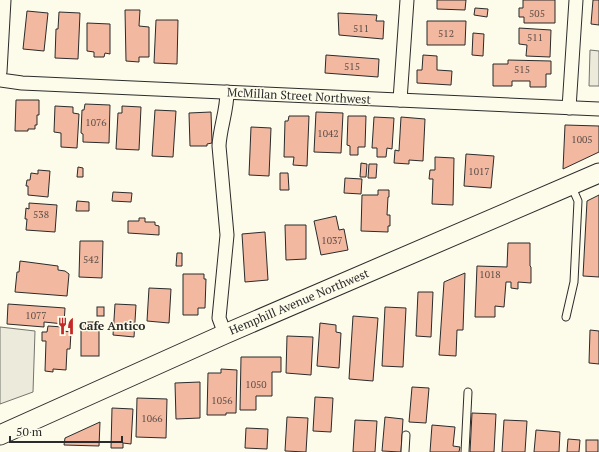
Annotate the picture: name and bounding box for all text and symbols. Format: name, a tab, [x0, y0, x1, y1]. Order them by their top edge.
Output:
house number: 505	[529, 7, 545, 20]
house number: 511	[353, 22, 369, 35]
house number: 512	[438, 27, 454, 40]
house number: 511	[527, 31, 543, 44]
house number: 515	[344, 60, 360, 73]
house number: 515	[514, 63, 530, 76]
street label: McMillan Street Northwest	[227, 84, 372, 107]
house number: 1076	[85, 116, 107, 129]
house number: 1042	[317, 127, 339, 140]
house number: 1005	[571, 133, 593, 146]
house number: 1017	[468, 165, 490, 178]
house number: 538	[33, 208, 49, 221]
house number: 1037	[321, 234, 343, 247]
house number: 542	[83, 253, 99, 266]
street label: Hemphill Avenue Northwest	[227, 265, 372, 338]
house number: 1018	[479, 268, 501, 281]
house number: 1077	[25, 309, 47, 322]
restaurant icon: Cafe Antico	[56, 316, 76, 336]
place label: Cafe Antico	[79, 318, 145, 333]
house number: 1050	[245, 378, 267, 391]
house number: 1056	[211, 394, 233, 407]
house number: 1066	[141, 412, 163, 425]
scale bar	[10, 418, 122, 444]
text: 50 m	[16, 424, 43, 439]

